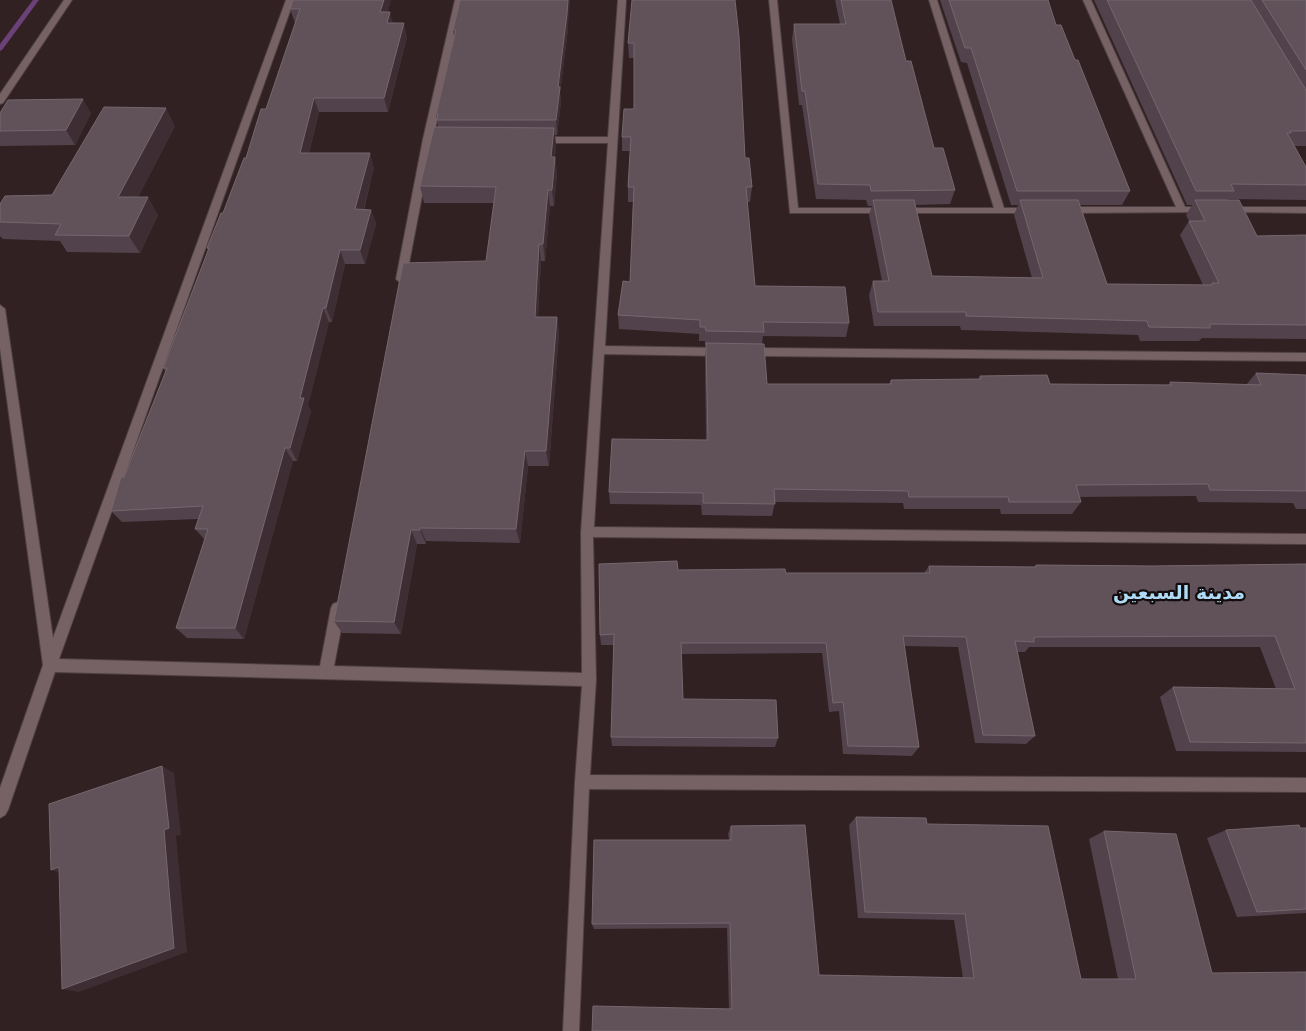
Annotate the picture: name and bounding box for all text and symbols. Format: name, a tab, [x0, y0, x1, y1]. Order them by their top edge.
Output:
district label: مدينة السبعين	[1113, 581, 1245, 604]

